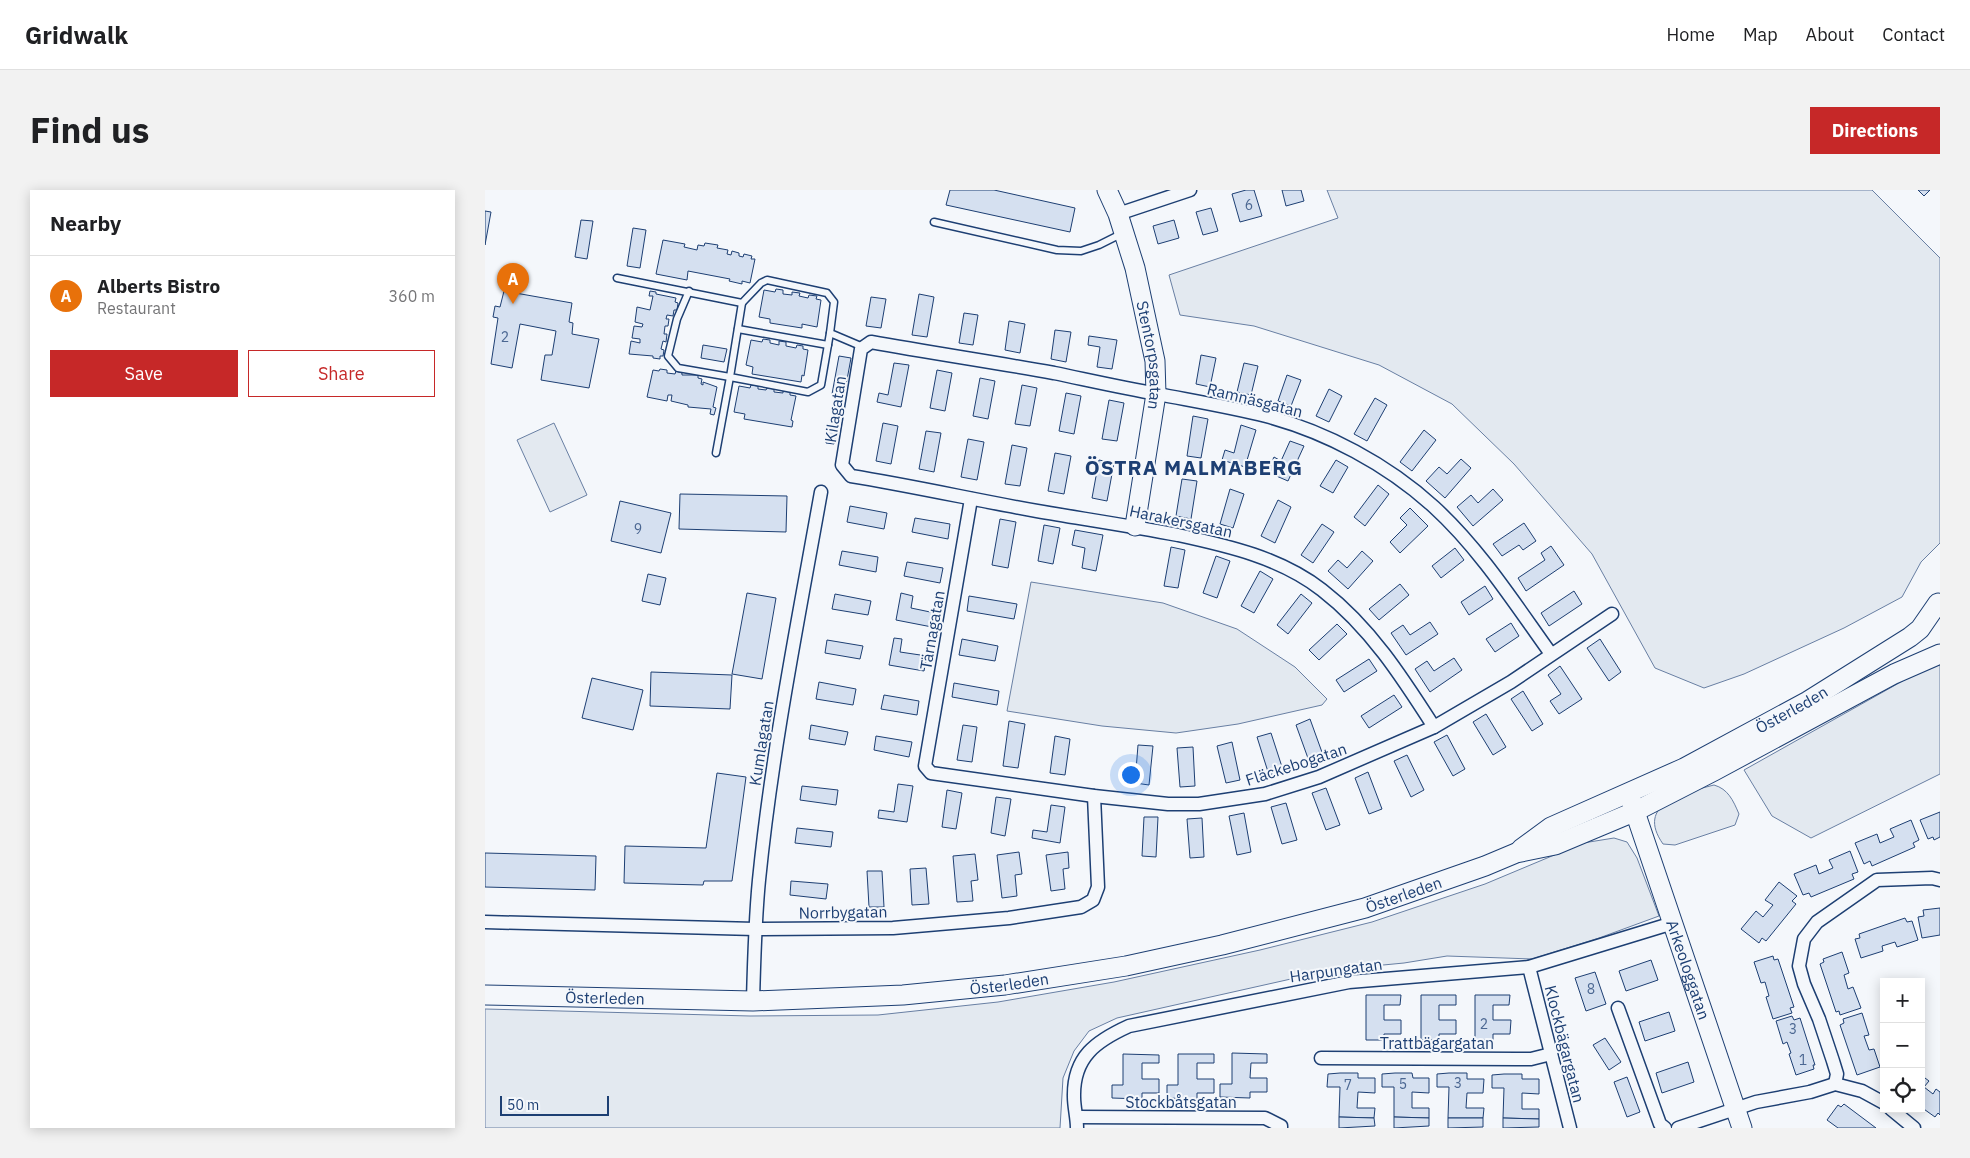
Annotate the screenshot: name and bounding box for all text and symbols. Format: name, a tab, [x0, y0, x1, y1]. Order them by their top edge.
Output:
text: Gridwalk	[25, 19, 128, 51]
text: Home	[1667, 23, 1715, 46]
text: Map	[1743, 23, 1778, 46]
text: About	[1806, 23, 1854, 46]
text: Contact	[1882, 23, 1945, 46]
text: Find us	[30, 107, 149, 153]
button: Directions	[1810, 107, 1940, 154]
house number: 6	[1245, 196, 1253, 214]
text: Nearby	[50, 209, 121, 237]
pin: A	[497, 263, 529, 304]
text: Alberts Bistro	[97, 274, 220, 298]
text: A	[61, 286, 71, 306]
text: 360 m	[388, 286, 435, 306]
text: Restaurant	[97, 298, 176, 318]
street label: Stentorpsgatan	[1132, 299, 1166, 411]
house number: 2	[501, 328, 509, 346]
button: Save	[50, 350, 238, 397]
button: Share	[248, 350, 435, 397]
street label: Kilagatan	[820, 374, 850, 444]
street label: Ramnäsgatan	[1205, 378, 1305, 422]
district label: ÖSTRA MALMABERG	[1085, 453, 1303, 481]
street label: Harakersgatan	[1128, 500, 1234, 542]
house number: 9	[634, 520, 642, 538]
street label: Tärnagatan	[915, 589, 949, 671]
street label: Österleden	[1752, 681, 1831, 738]
street label: Kumlagatan	[744, 699, 778, 787]
street label: Fläckebogatan	[1243, 738, 1349, 790]
your location	[1118, 762, 1144, 788]
street label: Österleden	[1363, 872, 1444, 917]
street label: Norrbygatan	[798, 901, 888, 923]
street label: Arkeologgatan	[1662, 917, 1715, 1022]
street label: Harpungatan	[1288, 954, 1384, 986]
street label: Österleden	[969, 968, 1050, 998]
map controls	[1880, 978, 1925, 1113]
button: +	[1880, 978, 1925, 1023]
house number: 8	[1587, 980, 1595, 998]
street label: Klockbägargatan	[1541, 983, 1589, 1105]
street label: Österleden	[565, 987, 645, 1009]
house number: 2	[1480, 1015, 1488, 1033]
house number: 3	[1789, 1020, 1797, 1038]
button: −	[1880, 1023, 1925, 1068]
street label: Trattbägargatan	[1380, 1033, 1494, 1053]
house number: 1	[1799, 1051, 1807, 1069]
button: locate	[1880, 1068, 1925, 1113]
house number: 3	[1454, 1074, 1462, 1092]
house number: 5	[1399, 1075, 1407, 1093]
house number: 7	[1344, 1076, 1352, 1094]
street label: Stockbåtsgatan	[1125, 1092, 1237, 1112]
scale bar	[500, 1093, 609, 1116]
text: 50 m	[507, 1096, 539, 1114]

